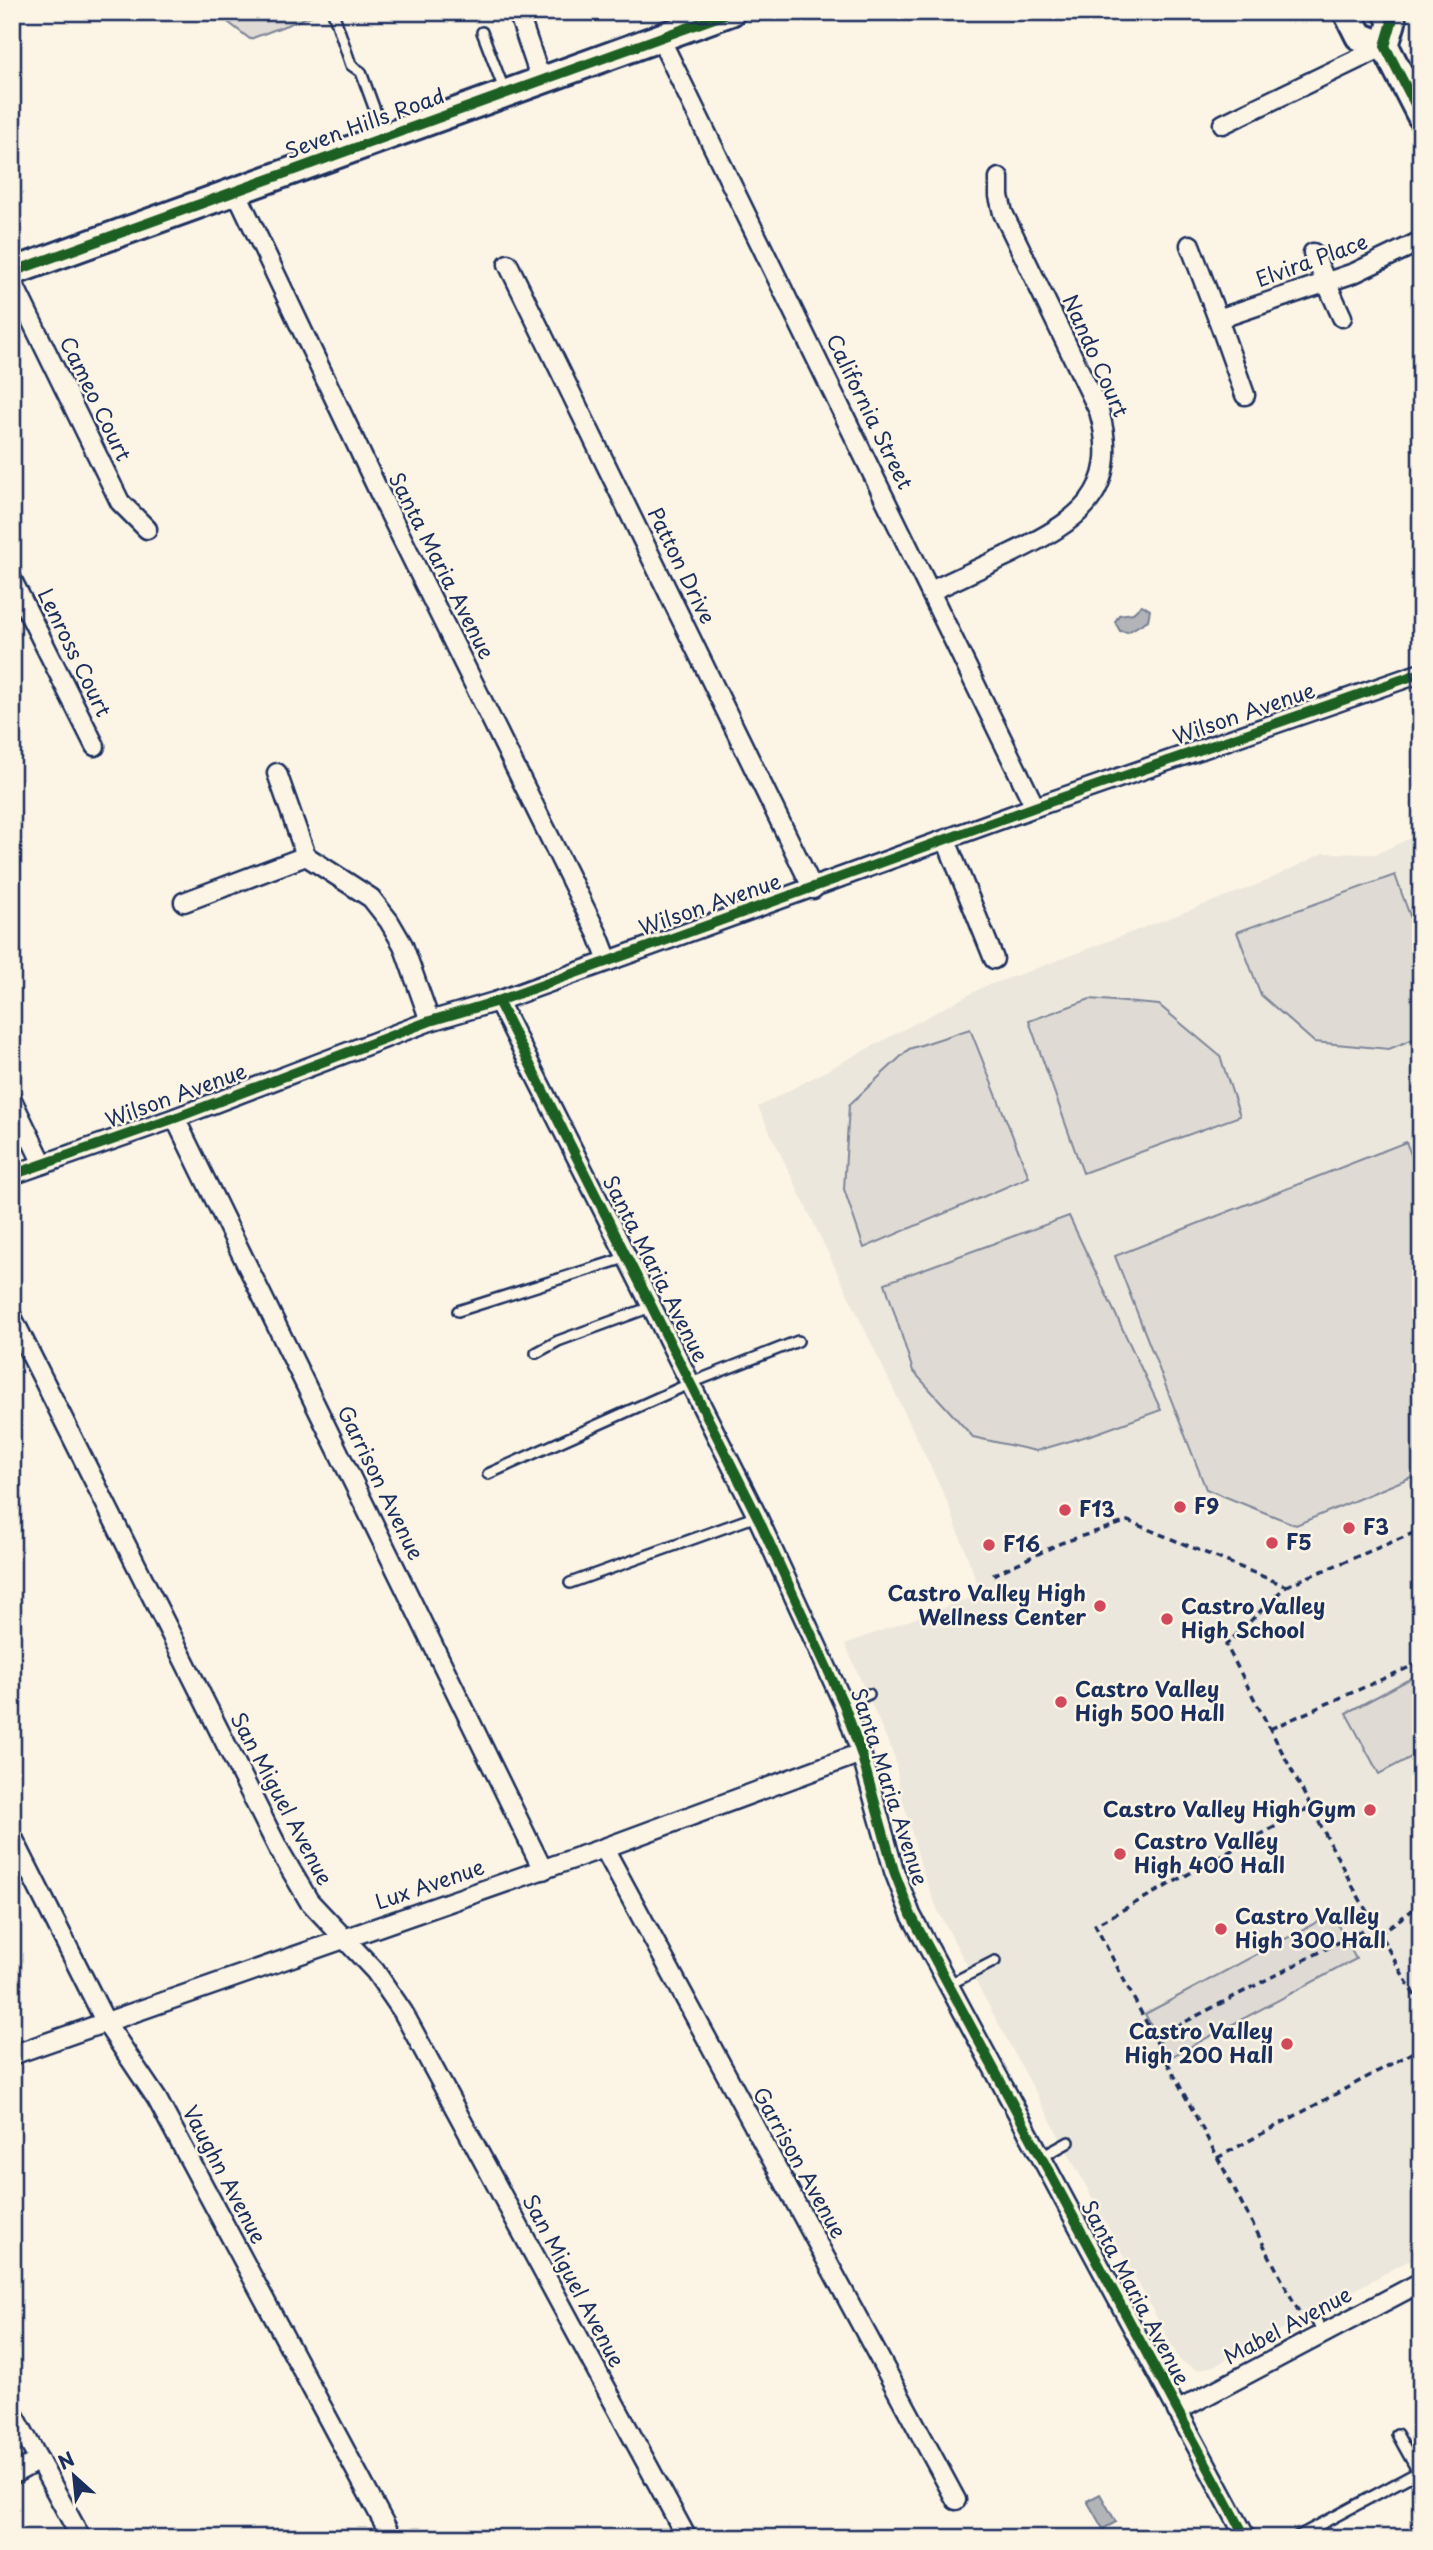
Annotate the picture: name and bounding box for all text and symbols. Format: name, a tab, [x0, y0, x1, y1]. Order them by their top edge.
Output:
street label: Seven Hills Road	[280, 78, 448, 166]
street label: Elvira Place	[1251, 224, 1372, 294]
street label: Nando Court	[1056, 289, 1138, 422]
street label: California Street	[819, 328, 922, 494]
street label: Cameo Court	[53, 330, 141, 466]
street label: Santa Maria Avenue	[382, 466, 504, 664]
street label: Patton Drive	[641, 501, 725, 629]
street label: Lenross Court	[31, 582, 121, 722]
street label: Wilson Avenue	[1168, 673, 1319, 751]
street label: Wilson Avenue	[634, 864, 785, 942]
street label: Wilson Avenue	[100, 1054, 251, 1135]
street label: Santa Maria Avenue	[596, 1169, 718, 1367]
street label: Garrison Avenue	[330, 1399, 433, 1565]
place label: F9	[1194, 1489, 1219, 1521]
place label: F13	[1079, 1492, 1115, 1524]
marker: F9	[1172, 1499, 1188, 1515]
marker: F13	[1057, 1502, 1073, 1518]
place label: F3	[1363, 1510, 1389, 1542]
marker: F3	[1341, 1520, 1357, 1536]
place label: F5	[1286, 1525, 1312, 1557]
place label: F16	[1003, 1527, 1040, 1559]
marker: F5	[1264, 1535, 1280, 1551]
marker: F16	[981, 1537, 997, 1553]
place label: Castro Valley High Wellness Center	[887, 1576, 1086, 1632]
place label: Castro Valley High School	[1181, 1589, 1325, 1645]
marker: Castro Valley High Wellness Center	[1092, 1598, 1108, 1614]
marker: Castro Valley High School	[1159, 1611, 1175, 1627]
place label: Castro Valley High 500 Hall	[1075, 1672, 1225, 1728]
street label: Santa Maria Avenue	[844, 1684, 938, 1889]
marker: Castro Valley High 500 Hall	[1053, 1694, 1069, 1710]
street label: San Miguel Avenue	[224, 1706, 342, 1890]
place label: Castro Valley High Gym	[1103, 1792, 1356, 1824]
marker: Castro Valley High Gym	[1362, 1802, 1378, 1818]
place label: Castro Valley High 400 Hall	[1134, 1824, 1285, 1880]
marker: Castro Valley High 400 Hall	[1112, 1846, 1128, 1862]
street label: Lux Avenue	[370, 1850, 488, 1917]
place label: Castro Valley High 300 Hall	[1235, 1899, 1386, 1955]
marker: Castro Valley High 300 Hall	[1213, 1921, 1229, 1937]
place label: Castro Valley High 200 Hall	[1125, 2014, 1273, 2070]
marker: Castro Valley High 200 Hall	[1279, 2036, 1295, 2052]
street label: Garrison Avenue	[746, 2080, 856, 2244]
street label: Vaughn Avenue	[176, 2099, 276, 2249]
street label: San Miguel Avenue	[516, 2188, 634, 2372]
street label: Santa Maria Avenue	[1074, 2194, 1199, 2390]
street label: Mabel Avenue	[1217, 2277, 1357, 2371]
north arrow	[38, 2442, 108, 2512]
text: N	[53, 2444, 79, 2476]

